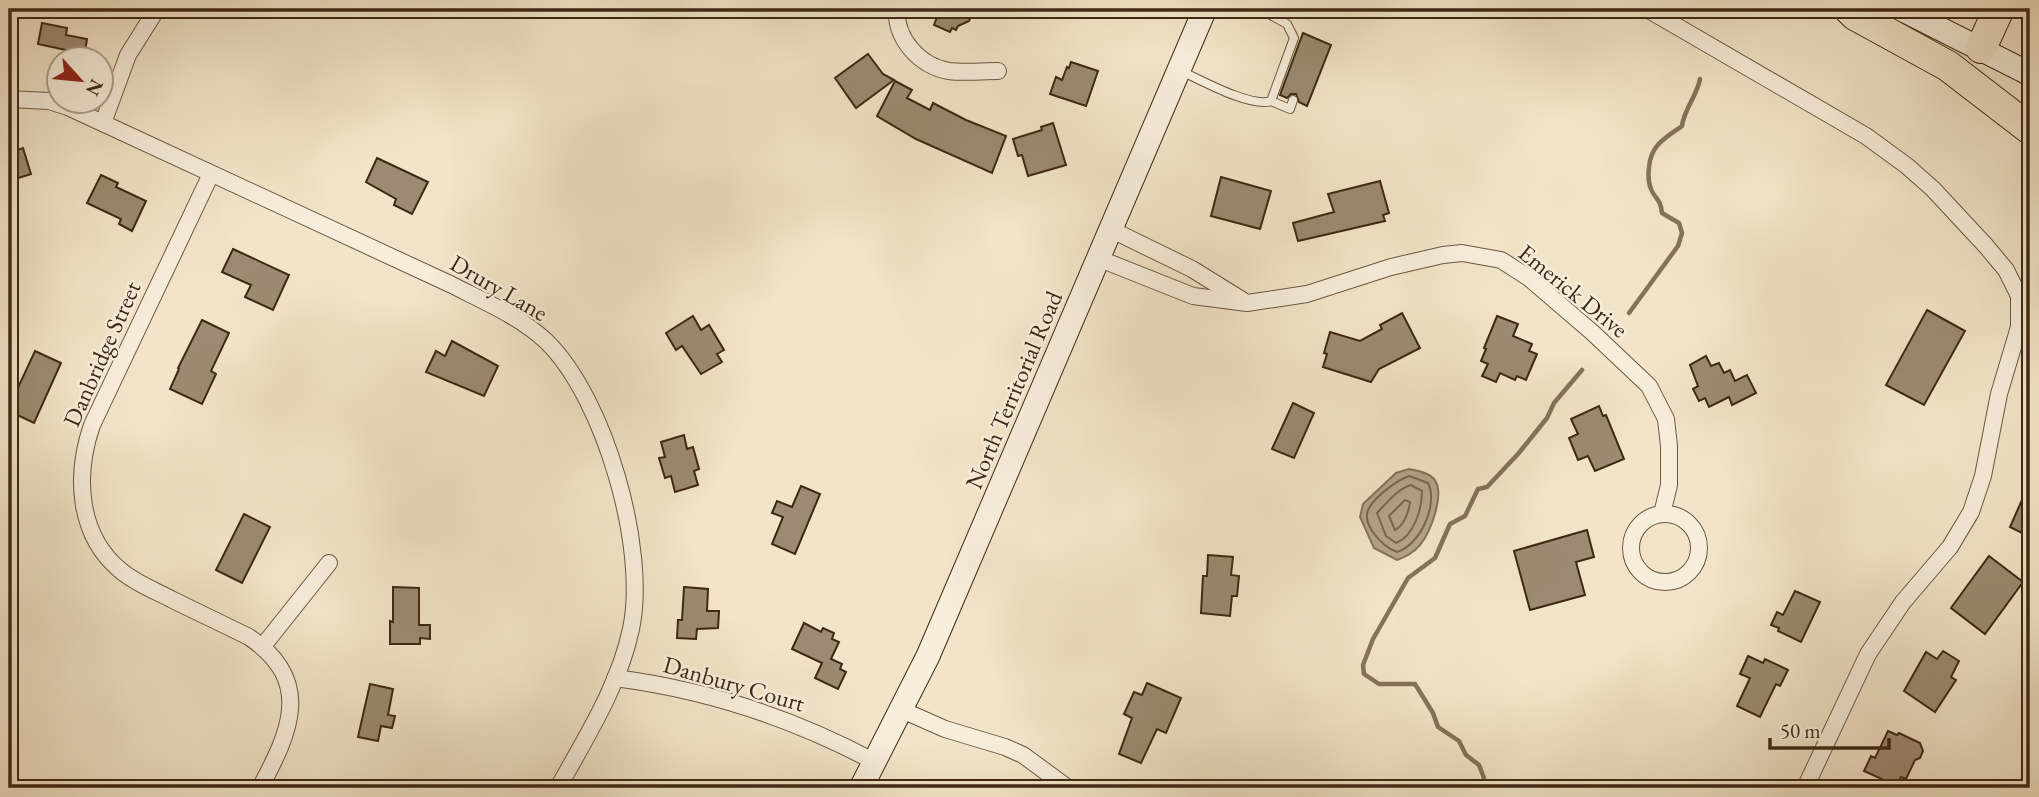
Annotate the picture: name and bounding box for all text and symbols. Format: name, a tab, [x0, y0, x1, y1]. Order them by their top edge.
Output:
north arrow	[46, 46, 116, 116]
text: N	[80, 75, 109, 101]
street label: Emerick Drive	[1512, 237, 1635, 344]
street label: Drury Lane	[445, 247, 554, 328]
street label: Danbridge Street	[56, 276, 148, 431]
street label: North Territorial Road	[958, 285, 1070, 493]
street label: Danbury Court	[660, 649, 809, 719]
scale bar	[1770, 706, 1888, 750]
text: 50 m	[1780, 717, 1821, 744]

